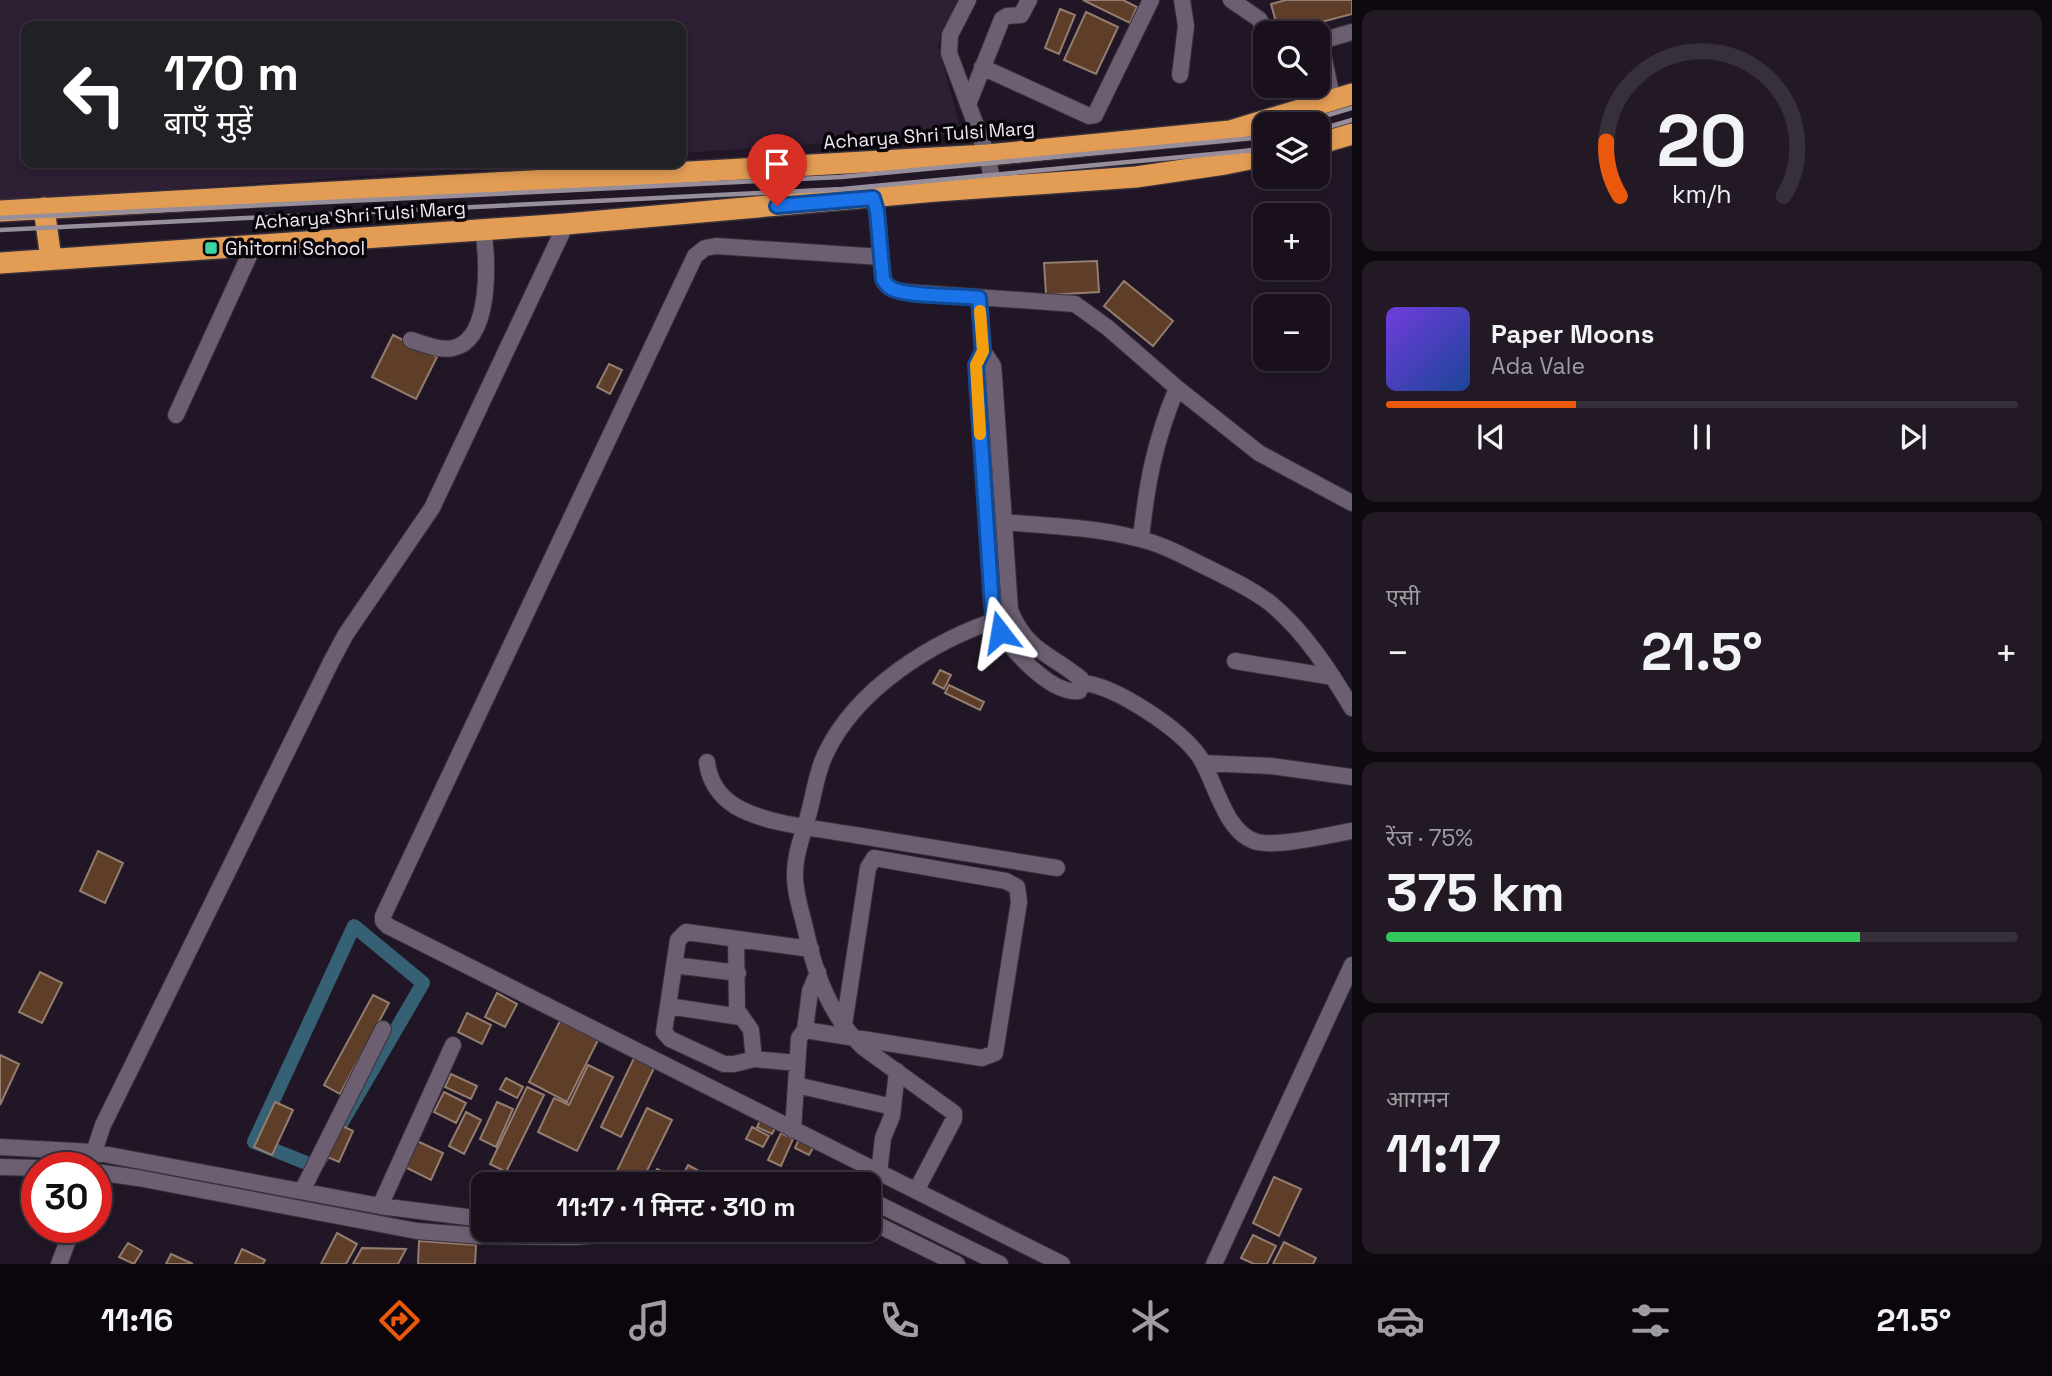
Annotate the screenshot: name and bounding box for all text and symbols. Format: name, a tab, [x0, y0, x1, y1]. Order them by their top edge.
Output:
map controls	[1253, 21, 1330, 371]
button: search	[1253, 21, 1330, 98]
text: 170 m	[164, 42, 299, 104]
icon: left	[49, 49, 140, 140]
text: 20	[1657, 95, 1747, 188]
text: बाएँ मुड़ें	[164, 103, 253, 143]
button: layers	[1253, 112, 1330, 189]
street label: Acharya Shri Tulsi Marg	[822, 115, 1036, 155]
pin	[747, 134, 807, 206]
icon: arrive	[758, 145, 796, 183]
text: km/h	[1672, 178, 1732, 210]
street label: Acharya Shri Tulsi Marg	[253, 195, 467, 235]
button: +	[1253, 203, 1330, 280]
place label: Ghitorni School	[225, 236, 365, 261]
marker: Ghitorni School	[203, 240, 219, 256]
button: −	[1253, 294, 1330, 371]
text: Paper Moons	[1491, 317, 1654, 351]
text: Ada Vale	[1491, 351, 1585, 381]
icon: previous	[1472, 418, 1510, 456]
icon: pause	[1683, 418, 1721, 456]
icon: next	[1894, 418, 1932, 456]
text: एसी	[1386, 582, 1420, 612]
position arrow	[963, 595, 1037, 669]
text: 21.5°	[1641, 619, 1763, 685]
text: −	[1386, 629, 1410, 677]
text: +	[1994, 629, 2018, 677]
text: रेंज · 75%	[1386, 823, 1473, 853]
text: 375 km	[1386, 860, 1565, 926]
text: आगमन	[1386, 1084, 1449, 1114]
text: 11:17	[1386, 1121, 1501, 1187]
speed limit sign: 30	[21, 1152, 112, 1243]
text: 11:17 · 1 मिनट · 310 m	[556, 1190, 796, 1224]
icon: directions	[375, 1296, 424, 1345]
icon: music	[625, 1296, 674, 1345]
icon: phone	[875, 1296, 924, 1345]
icon: climate	[1126, 1296, 1175, 1345]
icon: car	[1376, 1296, 1425, 1345]
icon: filters	[1626, 1296, 1675, 1345]
text: 11:16	[101, 1300, 173, 1340]
text: 21.5°	[1876, 1300, 1951, 1340]

